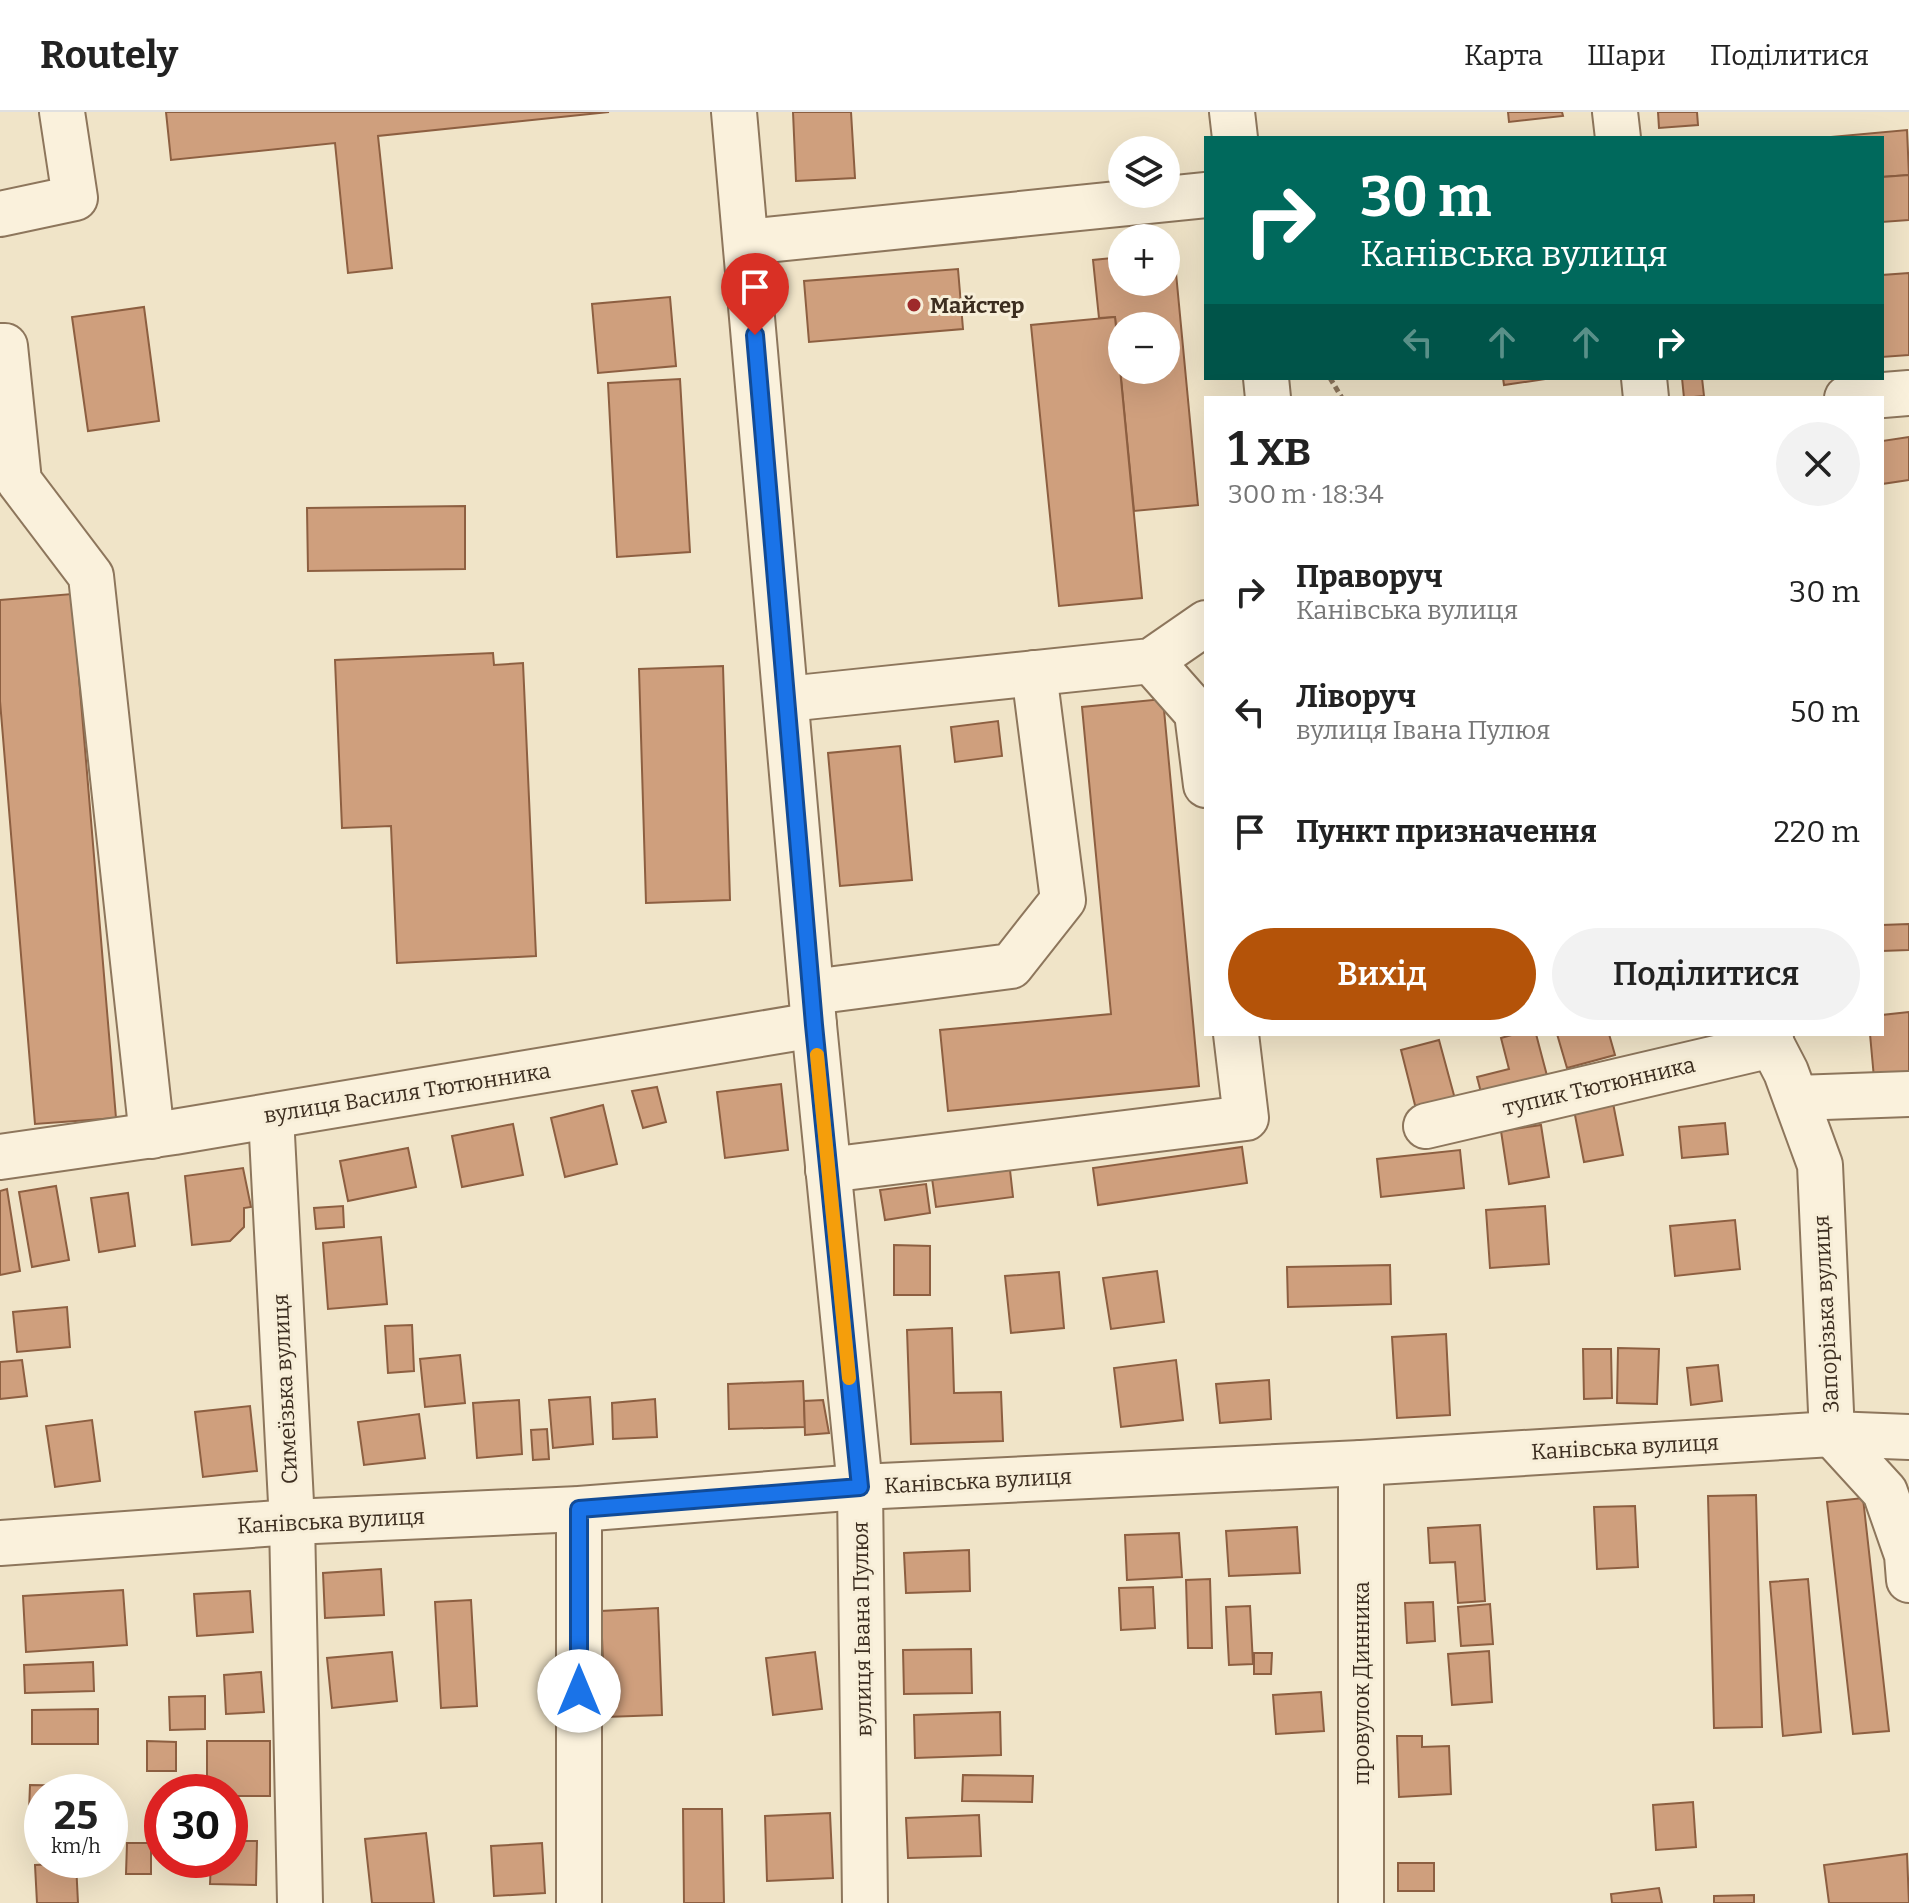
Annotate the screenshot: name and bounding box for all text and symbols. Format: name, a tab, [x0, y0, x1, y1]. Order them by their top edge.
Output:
text: Routely	[40, 32, 178, 78]
text: Карта	[1464, 39, 1543, 72]
text: Шари	[1587, 39, 1666, 72]
text: Поділитися	[1710, 39, 1869, 72]
map controls	[1108, 136, 1180, 384]
button: layers	[1108, 136, 1180, 208]
text: 30 m	[1360, 164, 1491, 231]
icon: right	[1228, 168, 1332, 272]
button: +	[1108, 224, 1180, 296]
text: Канівська вулиця	[1360, 232, 1668, 276]
pin	[721, 253, 789, 335]
icon: arrive	[733, 265, 777, 309]
place label: Майстер	[930, 292, 1025, 319]
marker: Майстер	[905, 296, 923, 314]
button: −	[1108, 312, 1180, 384]
icon: left	[1396, 320, 1440, 364]
icon: ahead	[1480, 320, 1524, 364]
icon: ahead	[1564, 320, 1608, 364]
icon: right	[1648, 320, 1692, 364]
text: 1 хв	[1228, 420, 1311, 478]
button: close	[1776, 422, 1860, 506]
text: 300 m · 18:34	[1228, 479, 1384, 510]
text: Праворуч	[1296, 559, 1443, 595]
icon: right	[1228, 570, 1272, 614]
text: 30 m	[1789, 574, 1860, 610]
text: Канівська вулиця	[1296, 595, 1518, 626]
text: Ліворуч	[1296, 679, 1416, 715]
icon: left	[1228, 690, 1272, 734]
text: 50 m	[1790, 694, 1860, 730]
text: вулиця Івана Пулюя	[1296, 715, 1550, 746]
icon: arrive	[1228, 810, 1272, 854]
text: Пункт призначення	[1296, 814, 1597, 850]
text: 220 m	[1774, 814, 1860, 850]
button: Вихід	[1228, 928, 1536, 1020]
button: Поділитися	[1552, 928, 1860, 1020]
street label: тупик Тютюнника	[1500, 1051, 1698, 1121]
street label: вулиця Василя Тютюнника	[262, 1057, 552, 1129]
street label: Запорізька вулиця	[1807, 1214, 1845, 1414]
street label: Симеїзька вулиця	[267, 1293, 303, 1485]
street label: Канівська вулиця	[1530, 1429, 1720, 1465]
street label: Канівська вулиця	[883, 1463, 1073, 1499]
street label: Канівська вулиця	[236, 1503, 426, 1539]
street label: вулиця Івана Пулюя	[847, 1521, 877, 1737]
street label: провулок Динника	[1348, 1581, 1375, 1785]
position arrow	[537, 1649, 621, 1733]
speed limit sign: 30	[144, 1774, 248, 1878]
text: 25	[54, 1792, 98, 1840]
text: km/h	[51, 1834, 101, 1858]

